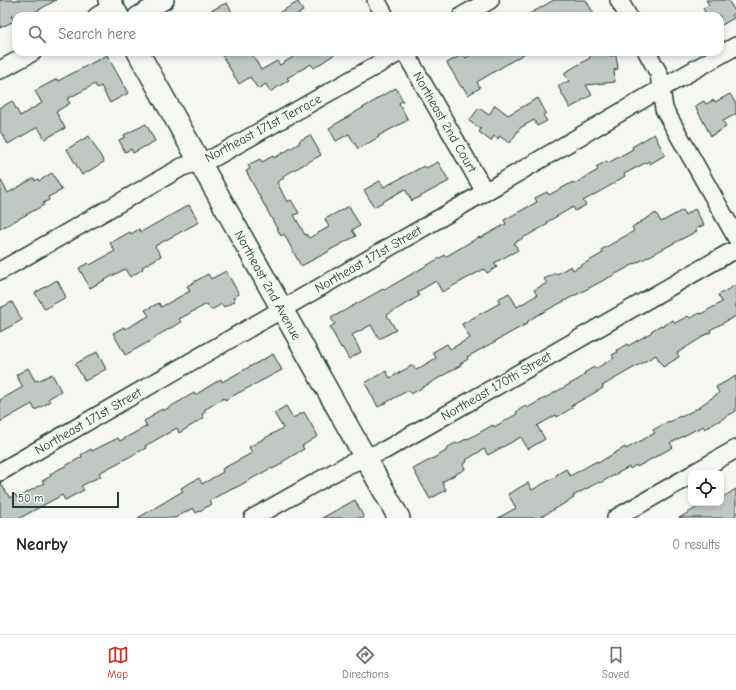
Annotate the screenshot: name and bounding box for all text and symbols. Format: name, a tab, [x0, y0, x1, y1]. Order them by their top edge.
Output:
search box	[12, 12, 724, 56]
icon: search	[26, 23, 48, 45]
text: Search here	[58, 25, 136, 43]
street label: Northeast 2nd Court	[410, 69, 481, 176]
street label: Northeast 171st Terrace	[202, 91, 324, 165]
street label: Northeast 171st Street	[312, 222, 425, 296]
street label: Northeast 2nd Avenue	[232, 228, 305, 343]
street label: Northeast 170th Street	[438, 348, 555, 424]
street label: Northeast 171st Street	[32, 384, 145, 458]
map controls	[688, 470, 724, 506]
button: locate	[688, 470, 724, 506]
scale bar	[12, 490, 119, 509]
text: 50 m	[18, 492, 43, 505]
text: Nearby	[16, 535, 67, 554]
text: 0 results	[672, 537, 720, 552]
tab: Map	[107, 644, 129, 681]
tab: Directions	[342, 644, 389, 681]
tab: Saved	[602, 644, 629, 681]

